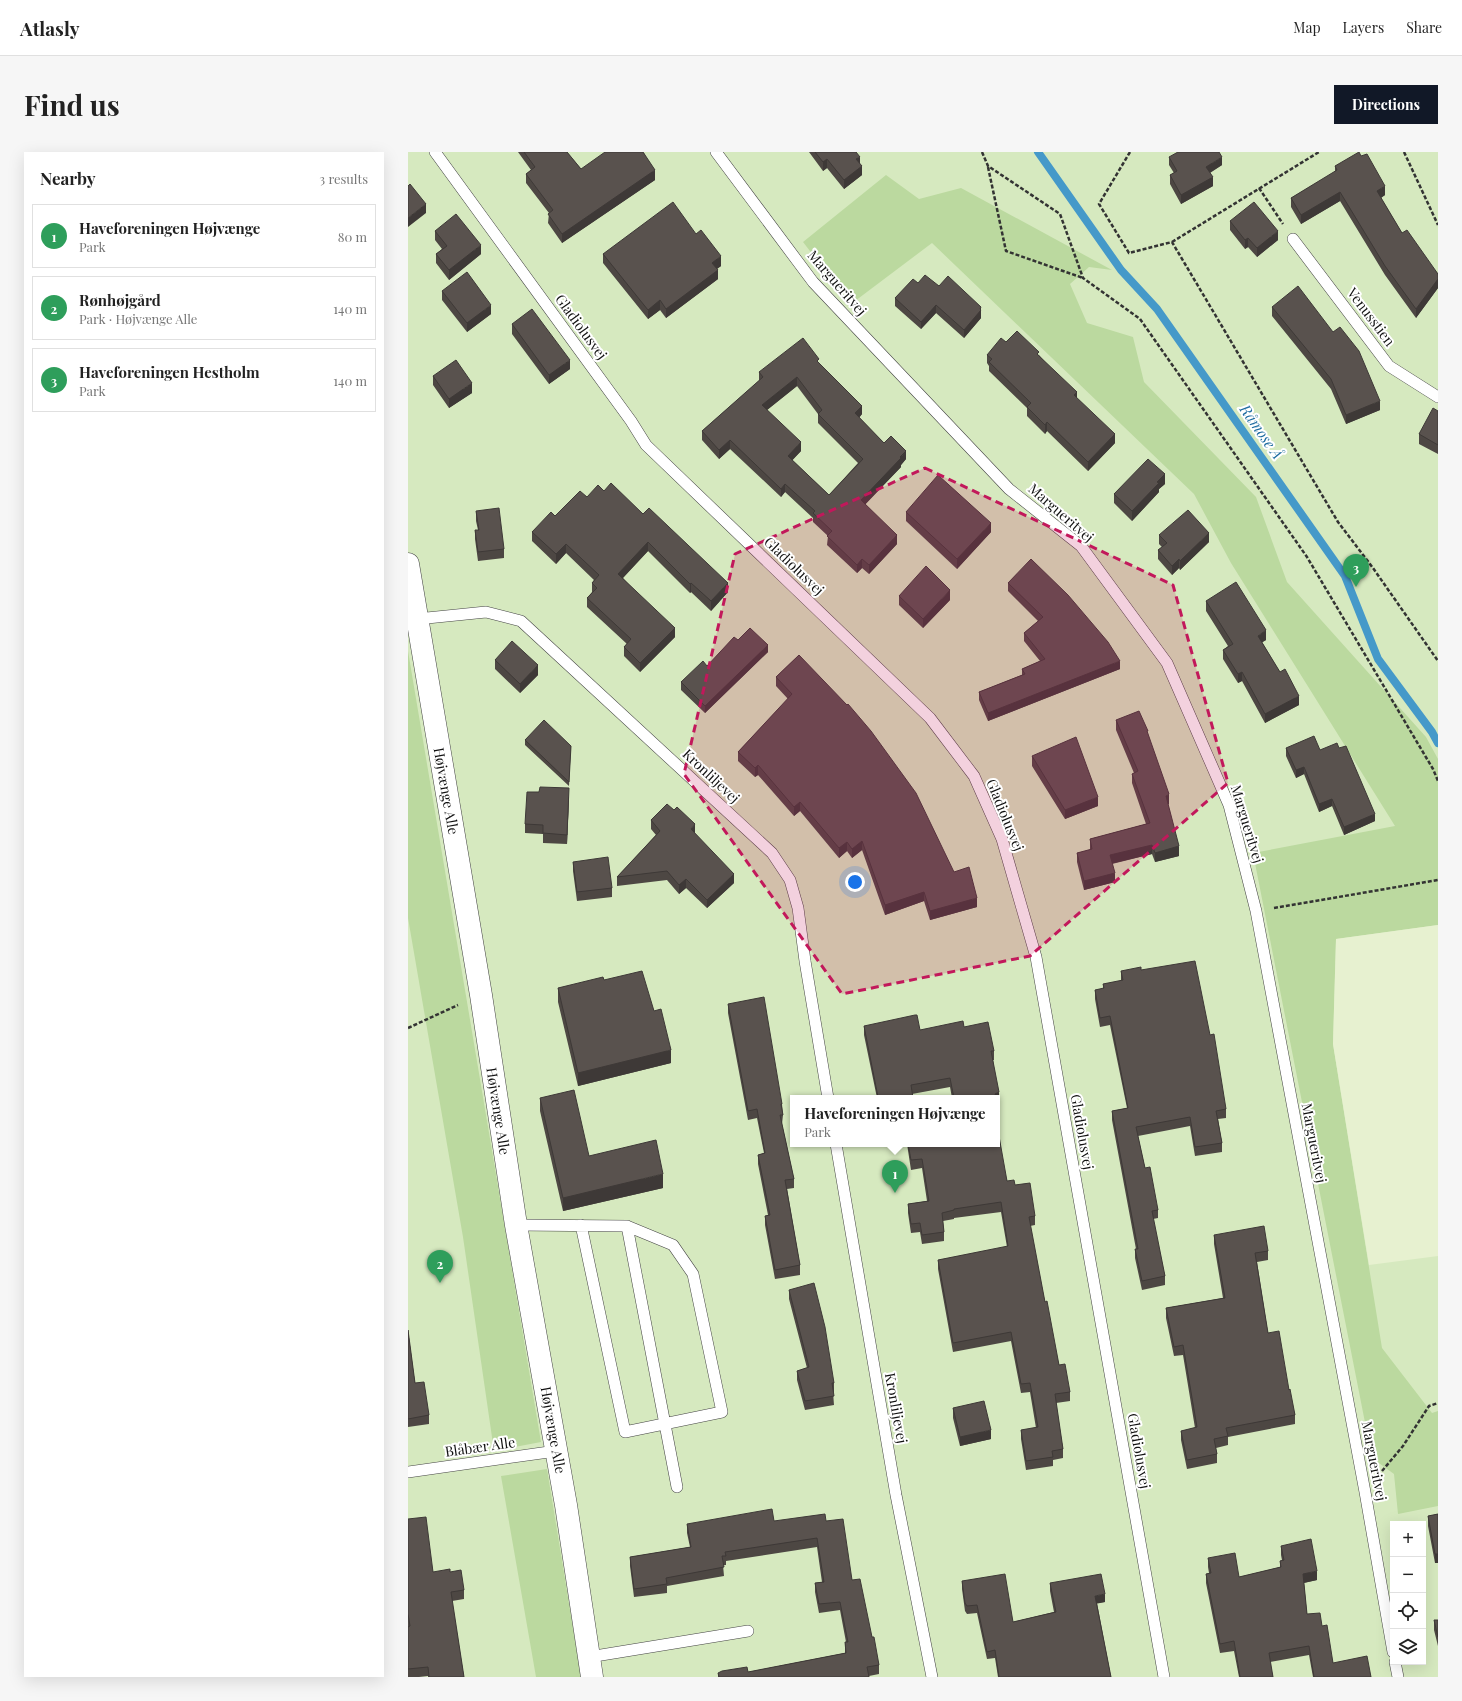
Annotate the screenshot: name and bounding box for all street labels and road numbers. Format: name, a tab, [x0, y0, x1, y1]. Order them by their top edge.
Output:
street label: Margueritvej	[804, 246, 871, 319]
street label: Venusstien	[1343, 283, 1400, 350]
street label: Gladiolusvej	[551, 290, 612, 363]
street label: Margueritvej	[1025, 479, 1098, 546]
street label: Gladiolusvej	[760, 532, 828, 599]
street label: Kronliljevej	[679, 744, 744, 807]
street label: Højvænge Alle	[429, 746, 464, 836]
street label: Gladiolusvej	[982, 776, 1029, 854]
street label: Margueritvej	[1227, 782, 1268, 865]
street label: Højvænge Alle	[482, 1066, 515, 1156]
street label: Gladiolusvej	[1066, 1093, 1098, 1171]
street label: Margueritvej	[1297, 1101, 1332, 1184]
street label: Kronliljevej	[881, 1371, 912, 1445]
street label: Højvænge Alle	[536, 1385, 571, 1475]
street label: Gladiolusvej	[1123, 1412, 1155, 1490]
street label: Margueritvej	[1357, 1419, 1392, 1502]
street label: Blåbær Alle	[444, 1432, 516, 1461]

